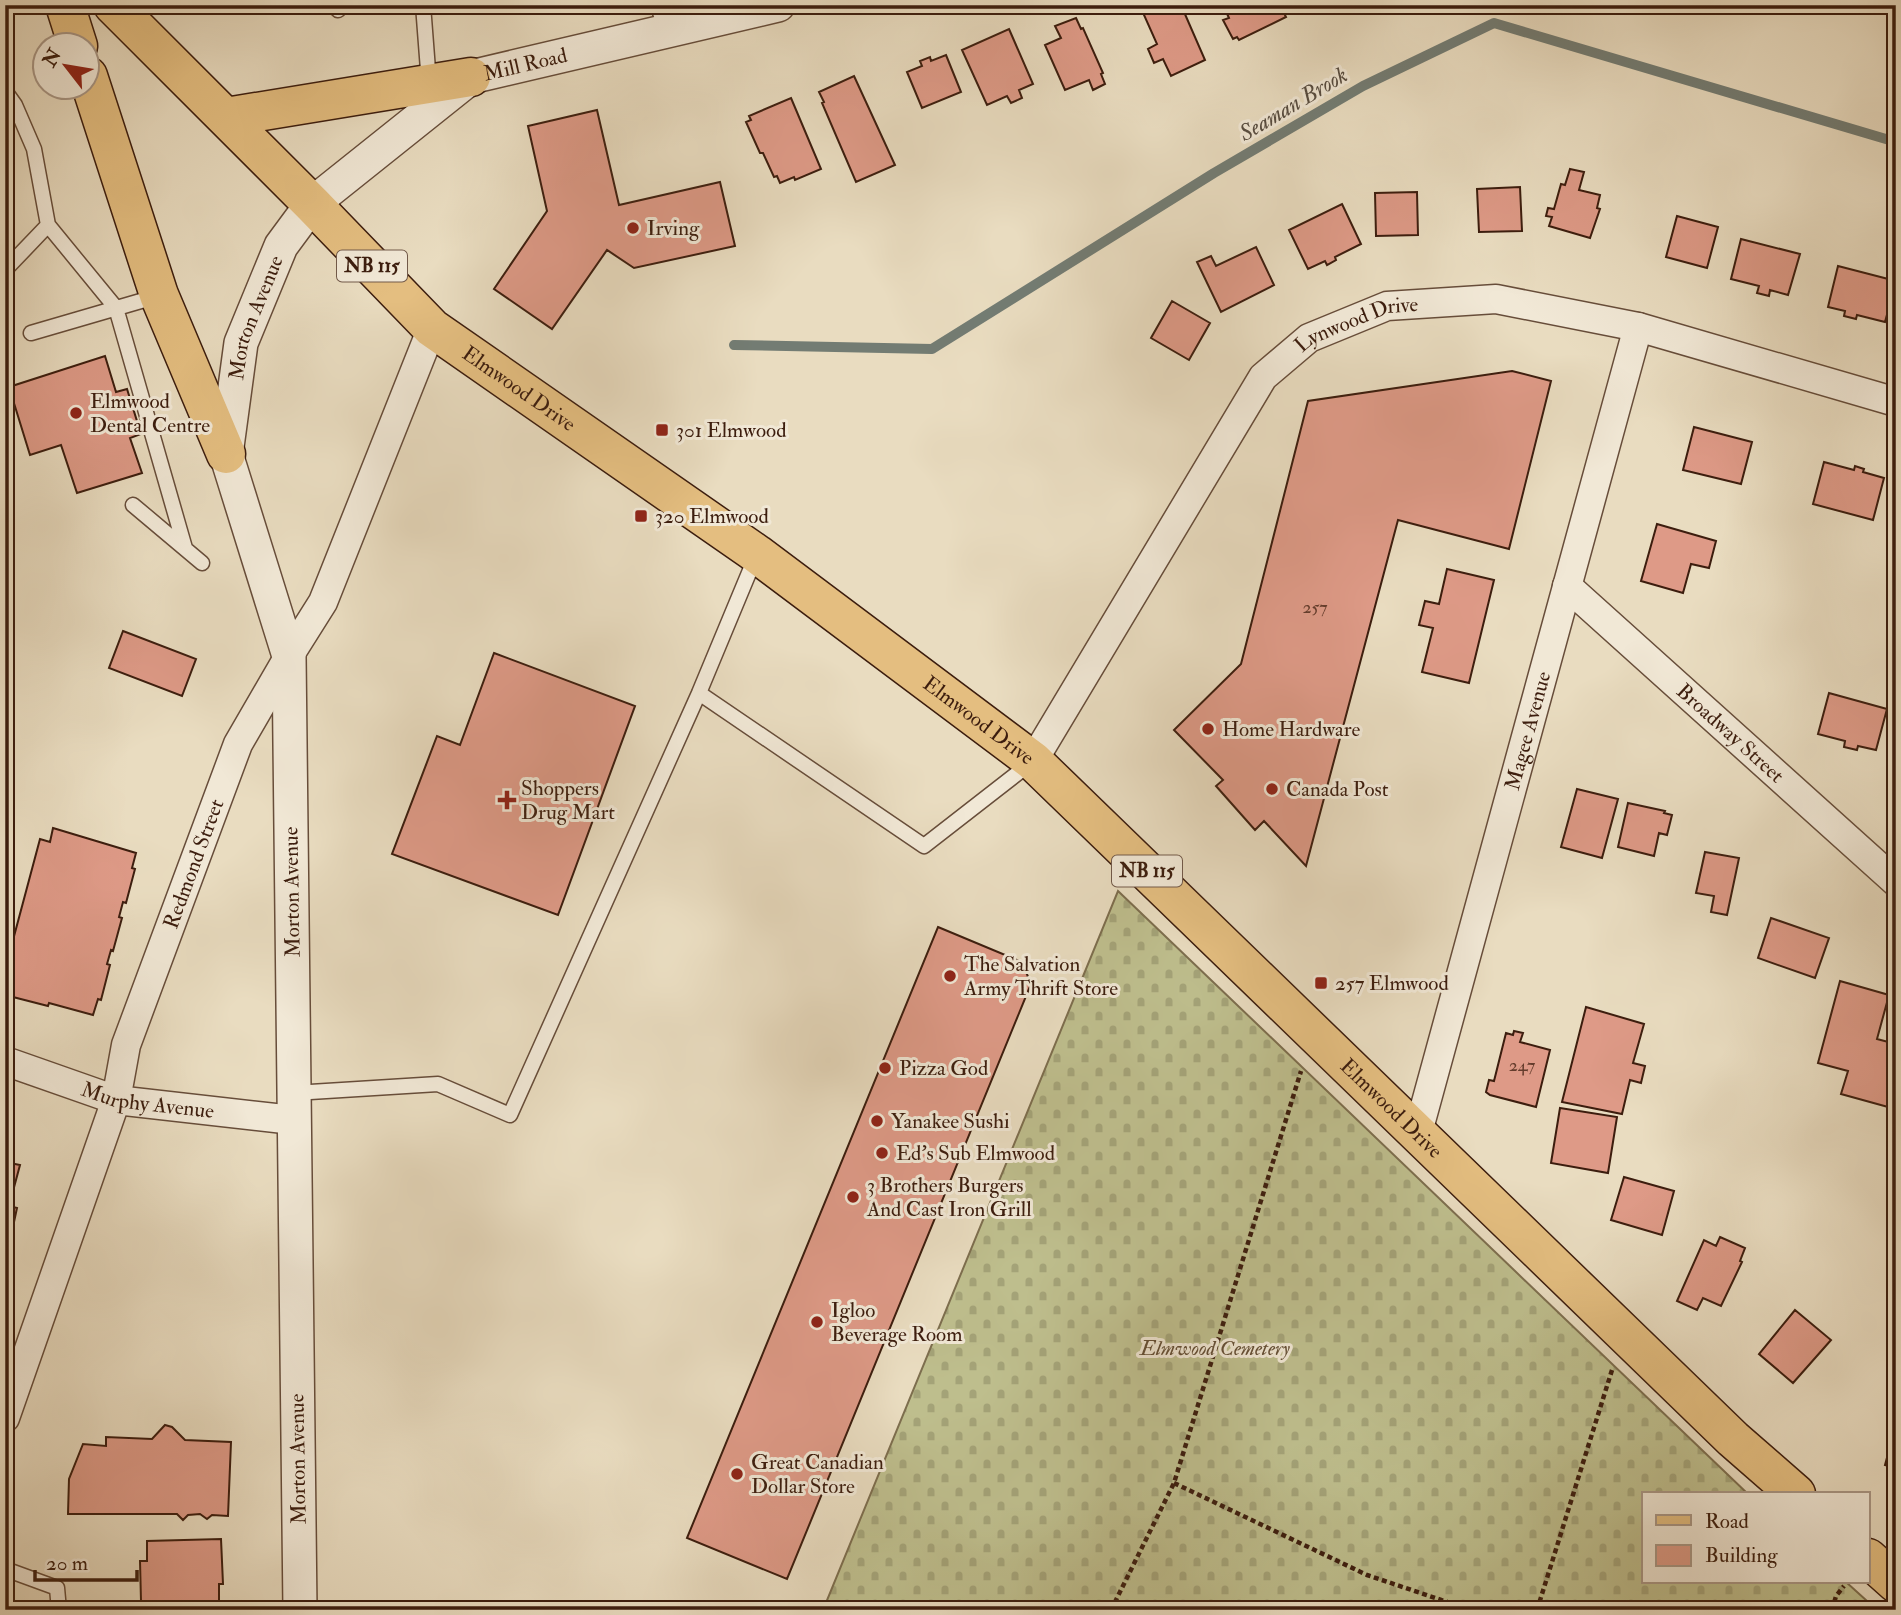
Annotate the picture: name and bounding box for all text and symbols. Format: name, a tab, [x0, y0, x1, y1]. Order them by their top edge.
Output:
north arrow	[32, 32, 102, 102]
street label: Mill Road	[481, 41, 570, 87]
text: N	[37, 43, 67, 72]
water label: Seaman Brook	[1232, 60, 1353, 148]
place label: Irving	[647, 215, 700, 242]
marker: Irving	[625, 220, 641, 236]
road number: NB 115	[337, 250, 407, 282]
street label: Morton Avenue	[223, 251, 289, 382]
street label: Lynwood Drive	[1289, 291, 1419, 358]
street label: Elmwood Drive	[457, 340, 581, 438]
place label: Elmwood Dental Centre	[90, 388, 210, 439]
marker: Elmwood Dental Centre	[68, 405, 84, 421]
place label: 301 Elmwood	[676, 417, 787, 444]
marker: 301 Elmwood	[654, 422, 670, 438]
place label: 320 Elmwood	[655, 503, 769, 530]
marker: 320 Elmwood	[633, 508, 649, 524]
house number: 257	[1302, 596, 1328, 619]
street label: Magee Avenue	[1499, 668, 1557, 793]
street label: Elmwood Drive	[918, 670, 1040, 771]
street label: Broadway Street	[1671, 678, 1790, 789]
place label: Home Hardware	[1222, 716, 1361, 743]
marker: Home Hardware	[1200, 721, 1216, 737]
place label: Shoppers Drug Mart	[521, 775, 615, 826]
place label: Canada Post	[1286, 776, 1389, 803]
marker: Canada Post	[1264, 781, 1280, 797]
marker: Shoppers Drug Mart	[499, 792, 515, 808]
street label: Redmond Street	[157, 795, 230, 933]
street label: Morton Avenue	[277, 826, 307, 958]
road number: NB 115	[1112, 856, 1182, 886]
place label: The Salvation Army Thrift Store	[963, 951, 1118, 1002]
marker: The Salvation Army Thrift Store	[942, 968, 958, 984]
place label: 257 Elmwood	[1335, 970, 1449, 997]
marker: 257 Elmwood	[1313, 975, 1329, 991]
street label: Elmwood Drive	[1335, 1053, 1449, 1164]
house number: 247	[1509, 1054, 1535, 1077]
place label: Pizza God	[899, 1055, 989, 1082]
marker: Pizza God	[877, 1060, 893, 1076]
street label: Murphy Avenue	[78, 1075, 216, 1125]
place label: Yanakee Sushi	[891, 1108, 1010, 1135]
marker: Yanakee Sushi	[869, 1113, 885, 1129]
place label: Ed's Sub Elmwood	[896, 1140, 1056, 1167]
marker: Ed's Sub Elmwood	[874, 1145, 890, 1161]
place label: 3 Brothers Burgers And Cast Iron Grill	[866, 1172, 1032, 1223]
marker: 3 Brothers Burgers And Cast Iron Grill	[845, 1189, 861, 1205]
place label: Igloo Beverage Room	[831, 1297, 963, 1348]
marker: Igloo Beverage Room	[809, 1314, 825, 1330]
park label: Elmwood Cemetery	[1138, 1335, 1291, 1362]
street label: Morton Avenue	[283, 1393, 313, 1525]
place label: Great Canadian Dollar Store	[751, 1449, 884, 1500]
marker: Great Canadian Dollar Store	[729, 1466, 745, 1482]
legend	[1642, 1492, 1870, 1584]
text: Road	[1705, 1508, 1750, 1535]
scale bar	[35, 1538, 136, 1582]
text: Building	[1705, 1542, 1778, 1569]
text: 20 m	[46, 1550, 88, 1577]

